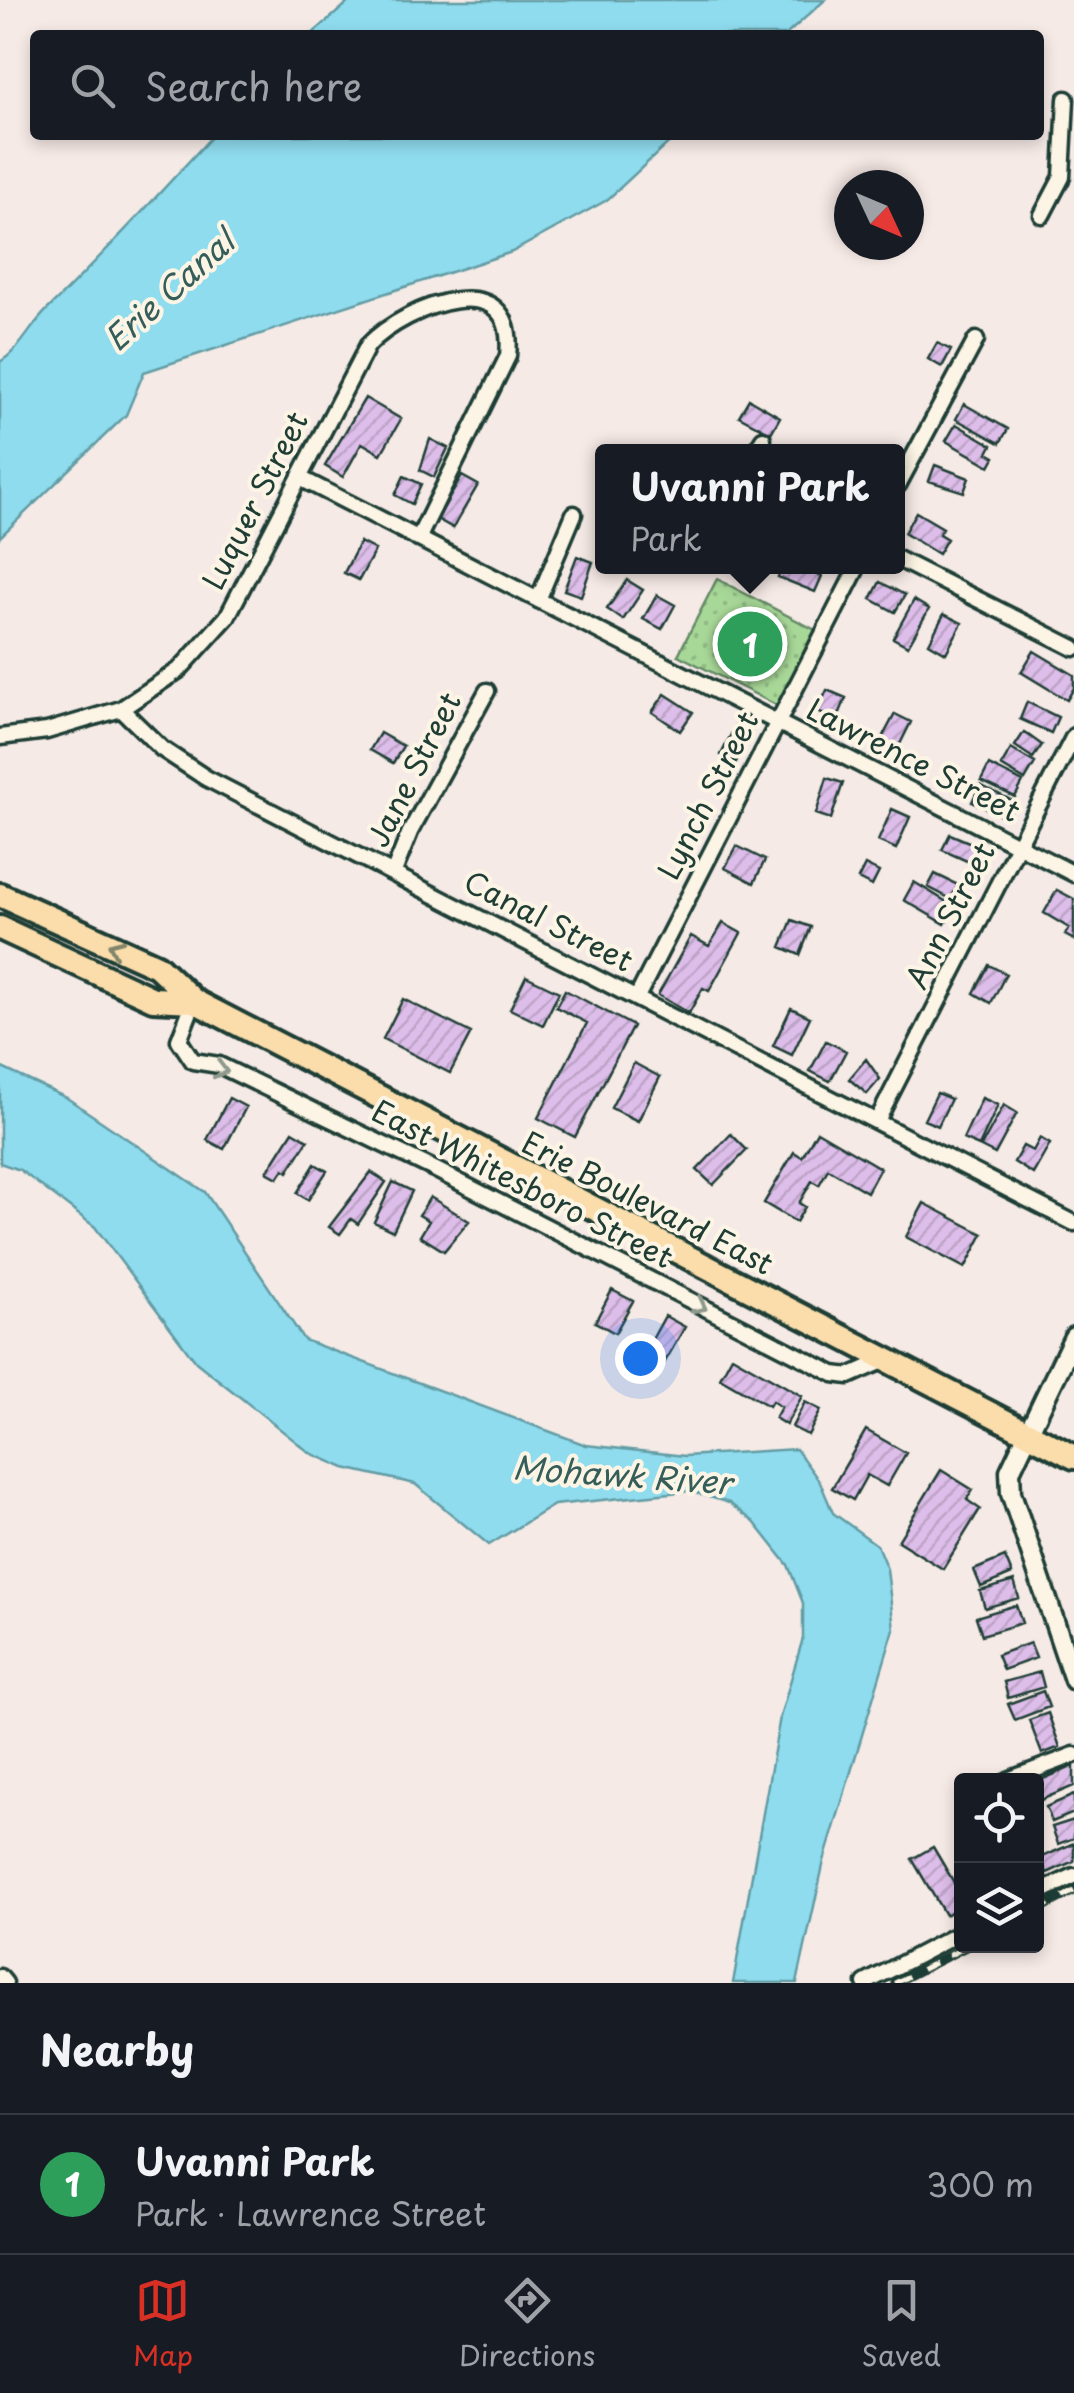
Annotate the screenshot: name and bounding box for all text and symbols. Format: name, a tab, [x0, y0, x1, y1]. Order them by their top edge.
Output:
search box	[30, 30, 1044, 140]
text: Search here	[145, 57, 362, 114]
icon: search	[65, 58, 120, 113]
north arrow	[834, 170, 924, 260]
water label: Erie Canal	[93, 215, 247, 361]
street label: Luquer Street	[190, 403, 318, 597]
popup	[595, 444, 905, 574]
text: Uvanni Park	[630, 457, 870, 514]
text: Park	[630, 514, 702, 562]
pin: 1	[718, 606, 782, 682]
street label: Jane Street	[355, 684, 471, 854]
street label: Lawrence Street	[800, 686, 1029, 832]
street label: Lynch Street	[645, 703, 769, 887]
street label: Ann Street	[893, 834, 1005, 996]
street label: Canal Street	[457, 858, 642, 982]
one-way arrow	[107, 939, 125, 959]
one-way arrow	[213, 1058, 230, 1079]
street label: East Whitesboro Street	[365, 1087, 681, 1278]
street label: Erie Boulevard East	[515, 1119, 782, 1285]
one-way arrow	[690, 1294, 708, 1313]
your location	[615, 1333, 666, 1384]
water label: Mohawk River	[511, 1442, 737, 1506]
map controls	[954, 1773, 1044, 1953]
button: locate	[954, 1773, 1044, 1863]
button: layers	[954, 1863, 1044, 1953]
text: Nearby	[40, 2017, 194, 2080]
text: Uvanni Park	[135, 2132, 375, 2189]
text: 1	[65, 2160, 80, 2208]
text: 300 m	[926, 2160, 1034, 2208]
text: Park · Lawrence Street	[135, 2189, 486, 2237]
tab: Map	[133, 2273, 193, 2376]
tab: Directions	[459, 2273, 595, 2376]
tab: Saved	[861, 2273, 941, 2376]

